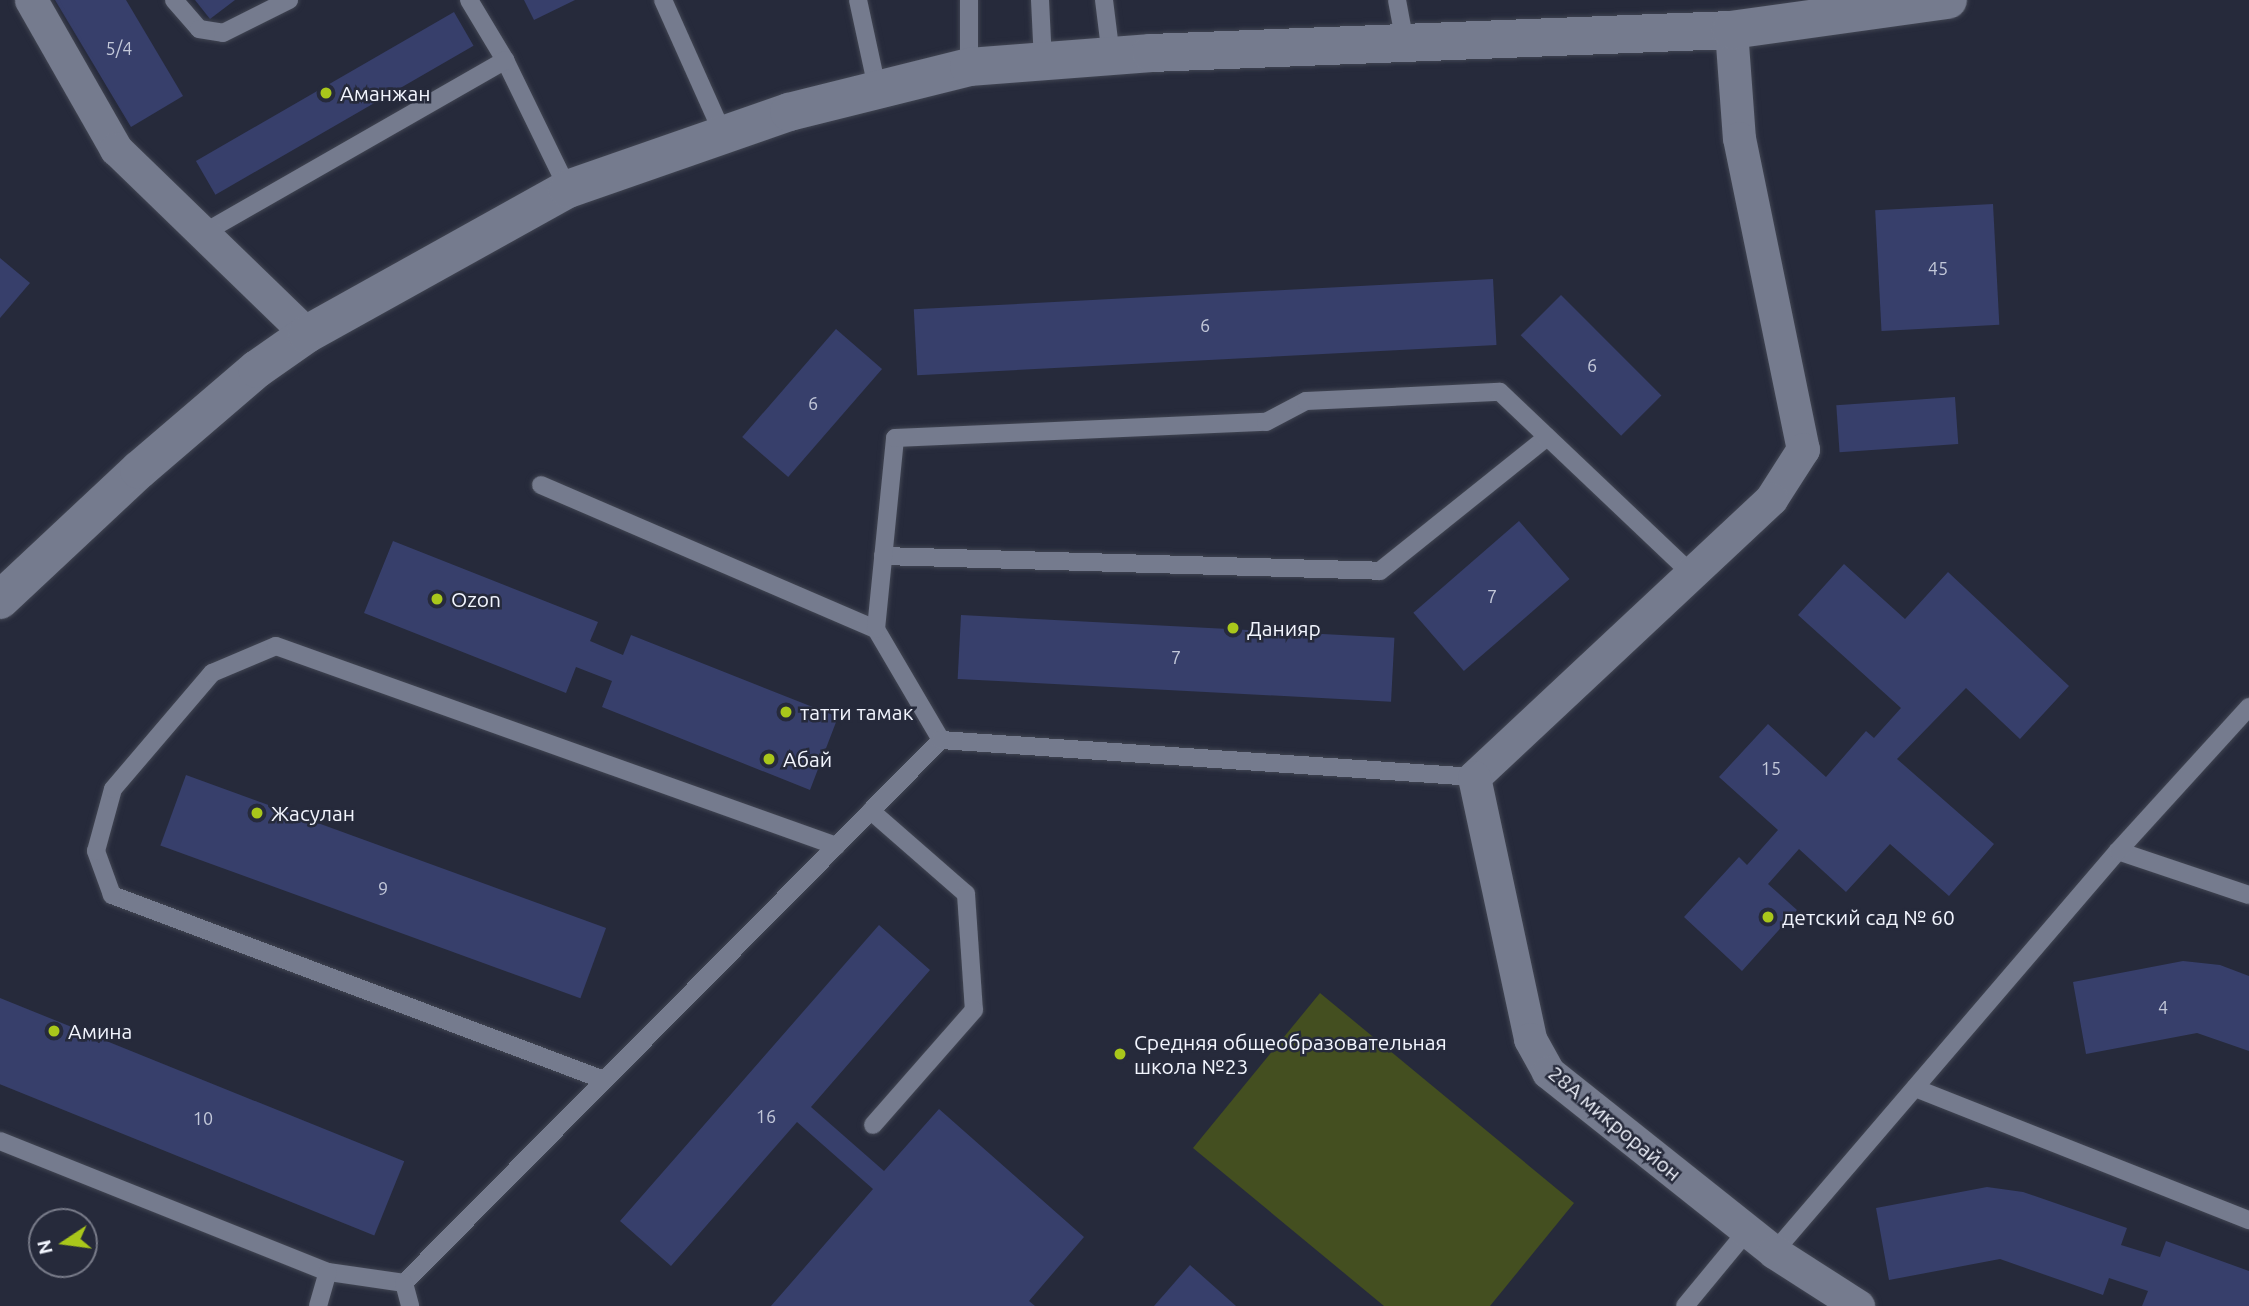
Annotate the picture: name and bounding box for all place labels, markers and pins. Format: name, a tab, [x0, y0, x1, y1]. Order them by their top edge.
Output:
place label: Аманжан	[340, 80, 431, 106]
marker: Аманжан	[318, 85, 334, 101]
place label: Ozon	[451, 586, 501, 612]
marker: Ozon	[429, 591, 445, 607]
place label: Данияр	[1247, 615, 1321, 641]
marker: Данияр	[1225, 620, 1241, 636]
place label: татти тамак	[800, 699, 913, 725]
marker: татти тамак	[778, 704, 794, 720]
place label: Абай	[783, 746, 832, 772]
marker: Абай	[761, 751, 777, 767]
place label: Жасулан	[271, 800, 355, 826]
marker: Жасулан	[249, 805, 265, 821]
place label: детский сад № 60	[1782, 904, 1955, 930]
marker: детский сад № 60	[1760, 909, 1776, 925]
place label: Амина	[68, 1018, 132, 1044]
marker: Амина	[46, 1023, 62, 1039]
place label: Средняя общеобразовательная школа №23	[1134, 1029, 1447, 1079]
marker: Средняя общеобразовательная школа №23	[1112, 1046, 1128, 1062]

